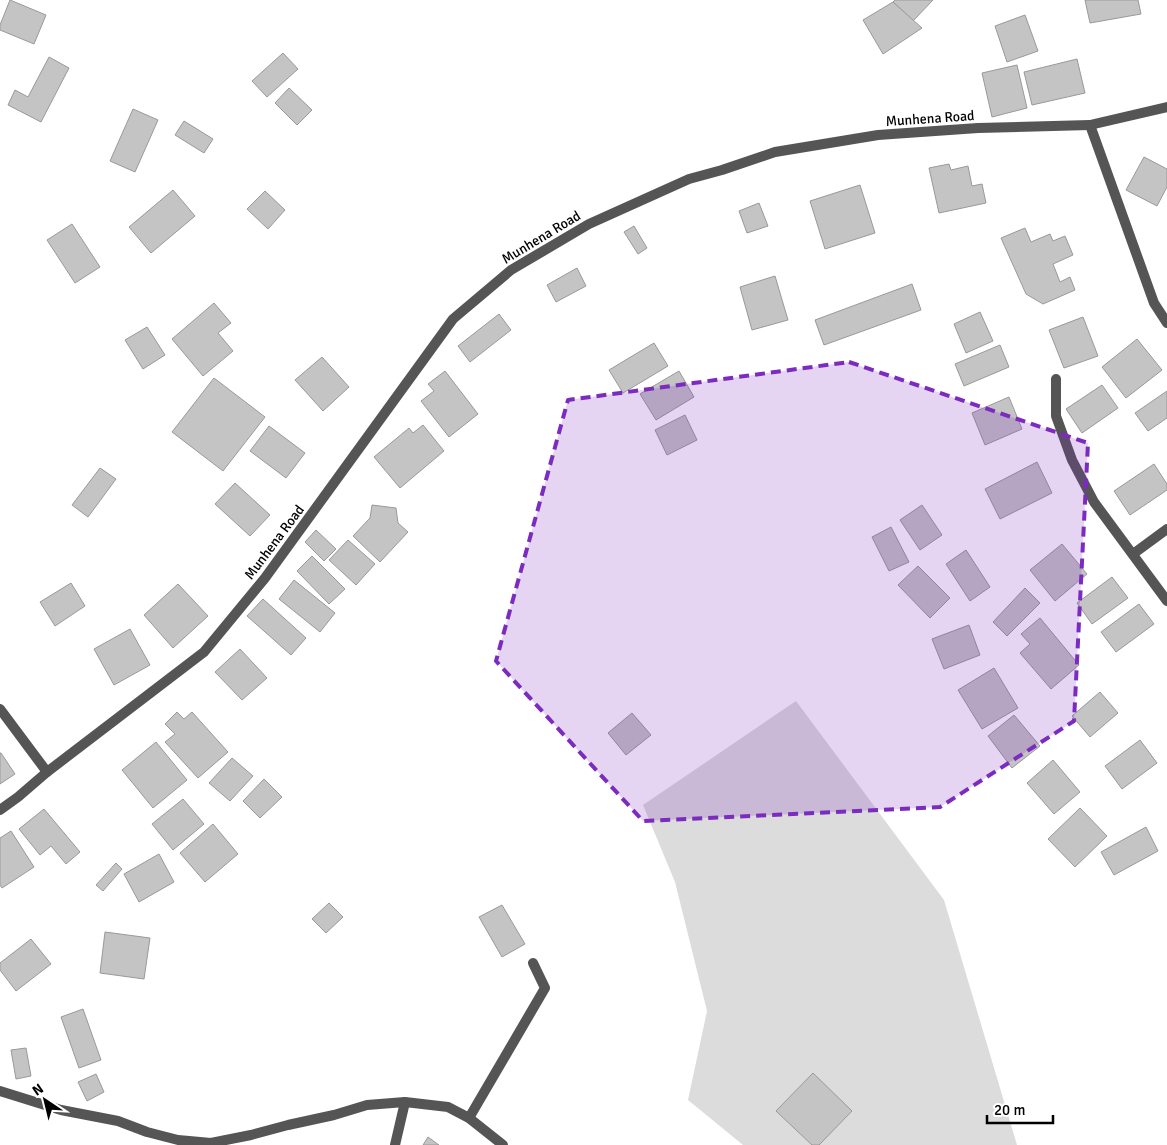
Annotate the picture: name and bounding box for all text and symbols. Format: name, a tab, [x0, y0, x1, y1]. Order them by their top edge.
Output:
street label: Munhena Road	[885, 107, 975, 130]
street label: Munhena Road	[499, 207, 584, 268]
street label: Munhena Road	[241, 502, 308, 583]
north arrow	[20, 1075, 70, 1125]
text: N	[29, 1080, 47, 1100]
scale bar	[987, 1092, 1053, 1124]
text: 20 m	[994, 1101, 1025, 1119]

